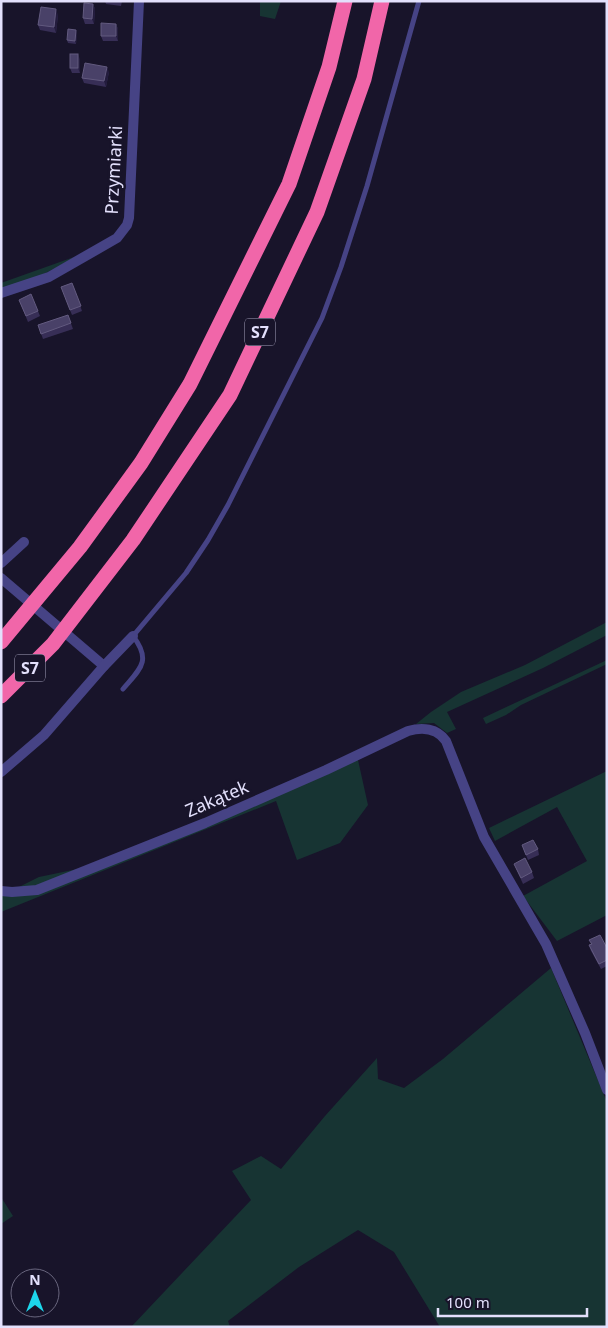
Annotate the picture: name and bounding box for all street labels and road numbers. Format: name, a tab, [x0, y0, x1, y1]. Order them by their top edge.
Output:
street label: Przymiarki	[99, 125, 127, 215]
road number: S7	[245, 318, 275, 346]
road number: S7	[15, 654, 45, 681]
street label: Zakątek	[181, 774, 252, 822]

